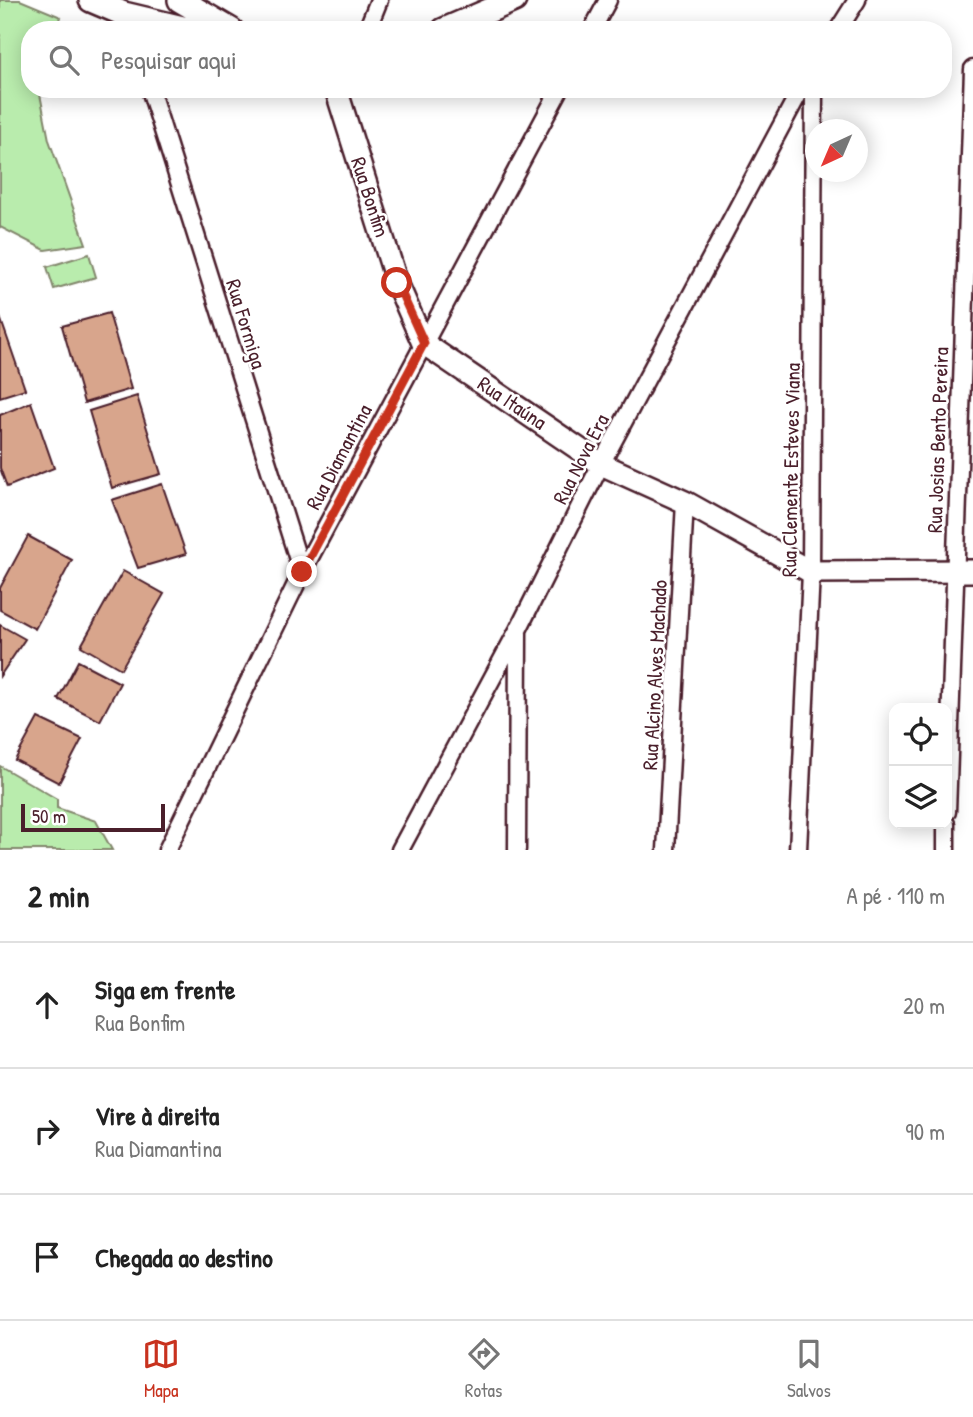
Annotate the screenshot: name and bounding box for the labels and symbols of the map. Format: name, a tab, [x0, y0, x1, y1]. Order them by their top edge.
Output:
north arrow	[805, 119, 868, 182]
street label: Rua Bonfim	[344, 153, 397, 240]
route start	[381, 267, 412, 298]
street label: Rua Formiga	[219, 276, 274, 372]
street label: Rua Josias Bento Pereira	[920, 346, 955, 533]
street label: Rua Clemente Esteves Viana	[774, 363, 807, 577]
street label: Rua Itaúna	[472, 369, 553, 436]
street label: Rua Diamantina	[299, 399, 378, 515]
street label: Rua Nova Era	[545, 409, 616, 509]
route end	[286, 556, 317, 587]
street label: Rua Alcino Alves Machado	[635, 579, 674, 771]
scale bar	[21, 801, 164, 833]

